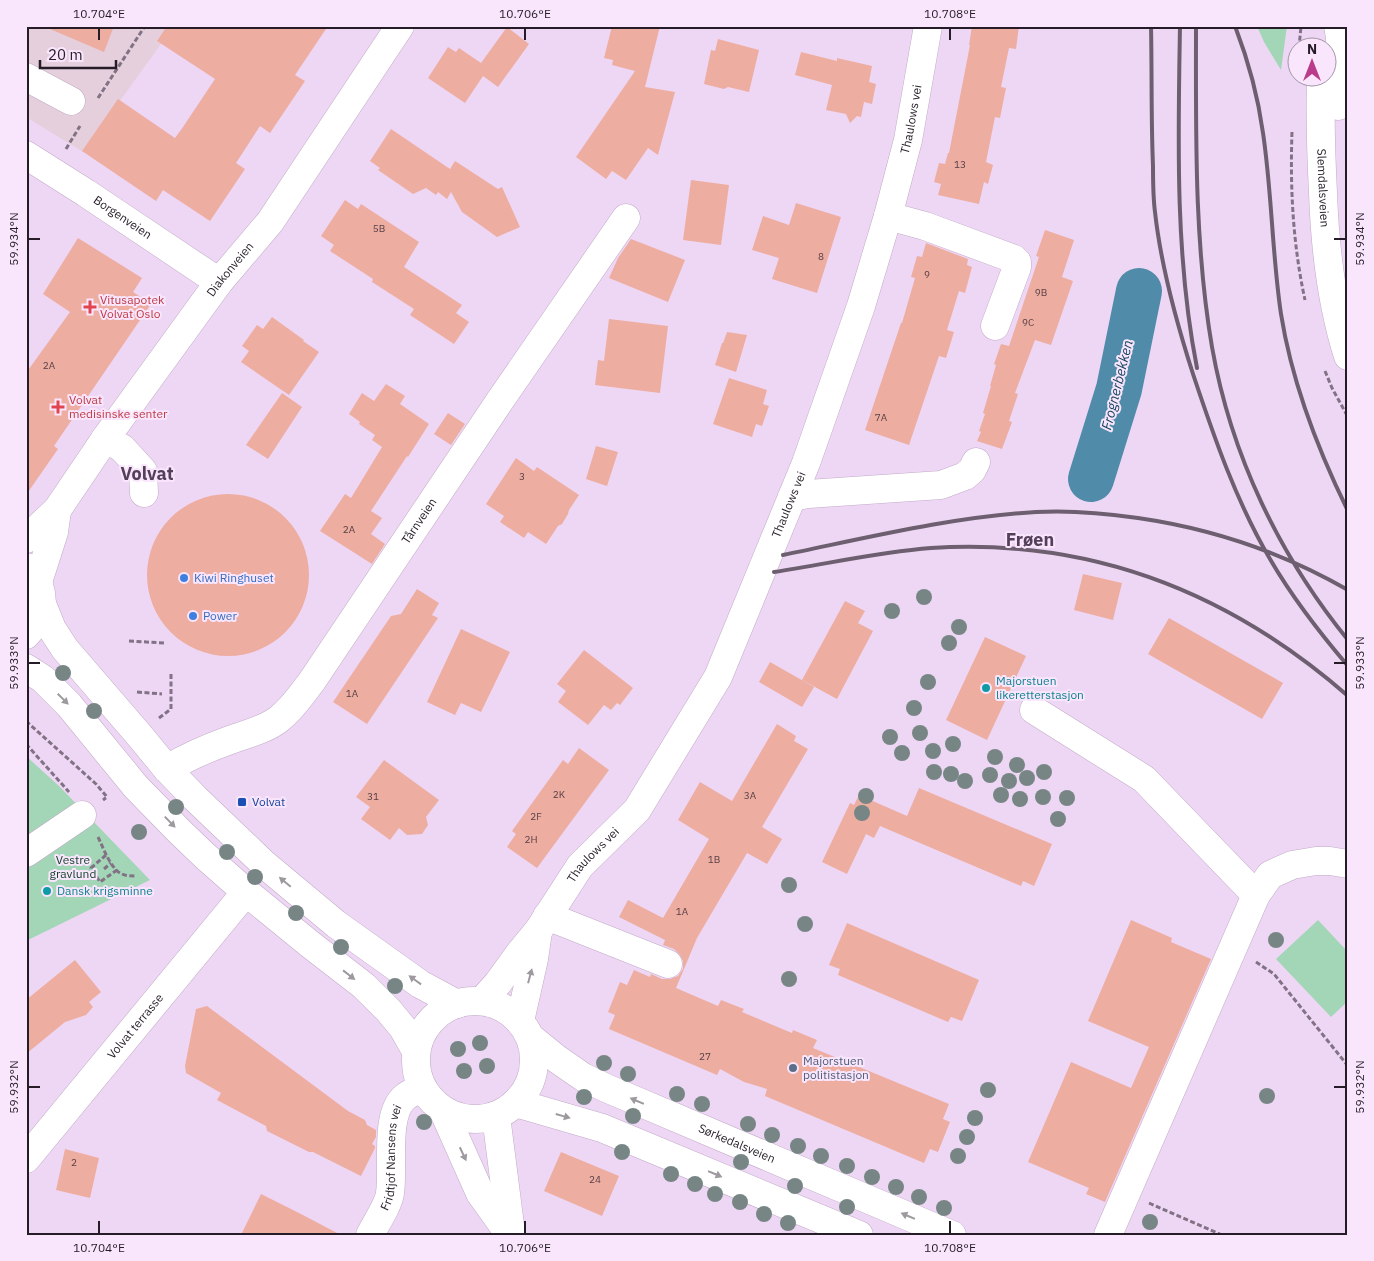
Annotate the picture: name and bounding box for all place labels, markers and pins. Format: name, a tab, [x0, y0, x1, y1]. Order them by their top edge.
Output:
place label: Vitusapotek Volvat Oslo	[100, 292, 165, 321]
marker: Vitusapotek Volvat Oslo	[84, 301, 96, 313]
place label: Volvat medisinske senter	[69, 392, 168, 421]
marker: Volvat medisinske senter	[51, 400, 65, 414]
place label: Kiwi Ringhuset	[194, 570, 274, 585]
marker: Kiwi Ringhuset	[178, 572, 190, 584]
place label: Power	[203, 608, 237, 623]
marker: Power	[187, 610, 199, 622]
place label: Majorstuen likeretterstasjon	[996, 673, 1084, 702]
marker: Majorstuen likeretterstasjon	[980, 682, 992, 694]
place label: Volvat	[252, 794, 285, 809]
marker: Volvat	[236, 796, 248, 808]
place label: Dansk krigsminne	[57, 883, 153, 898]
marker: Dansk krigsminne	[41, 885, 53, 897]
place label: Majorstuen politistasjon	[803, 1053, 869, 1082]
marker: Majorstuen politistasjon	[787, 1062, 799, 1074]

